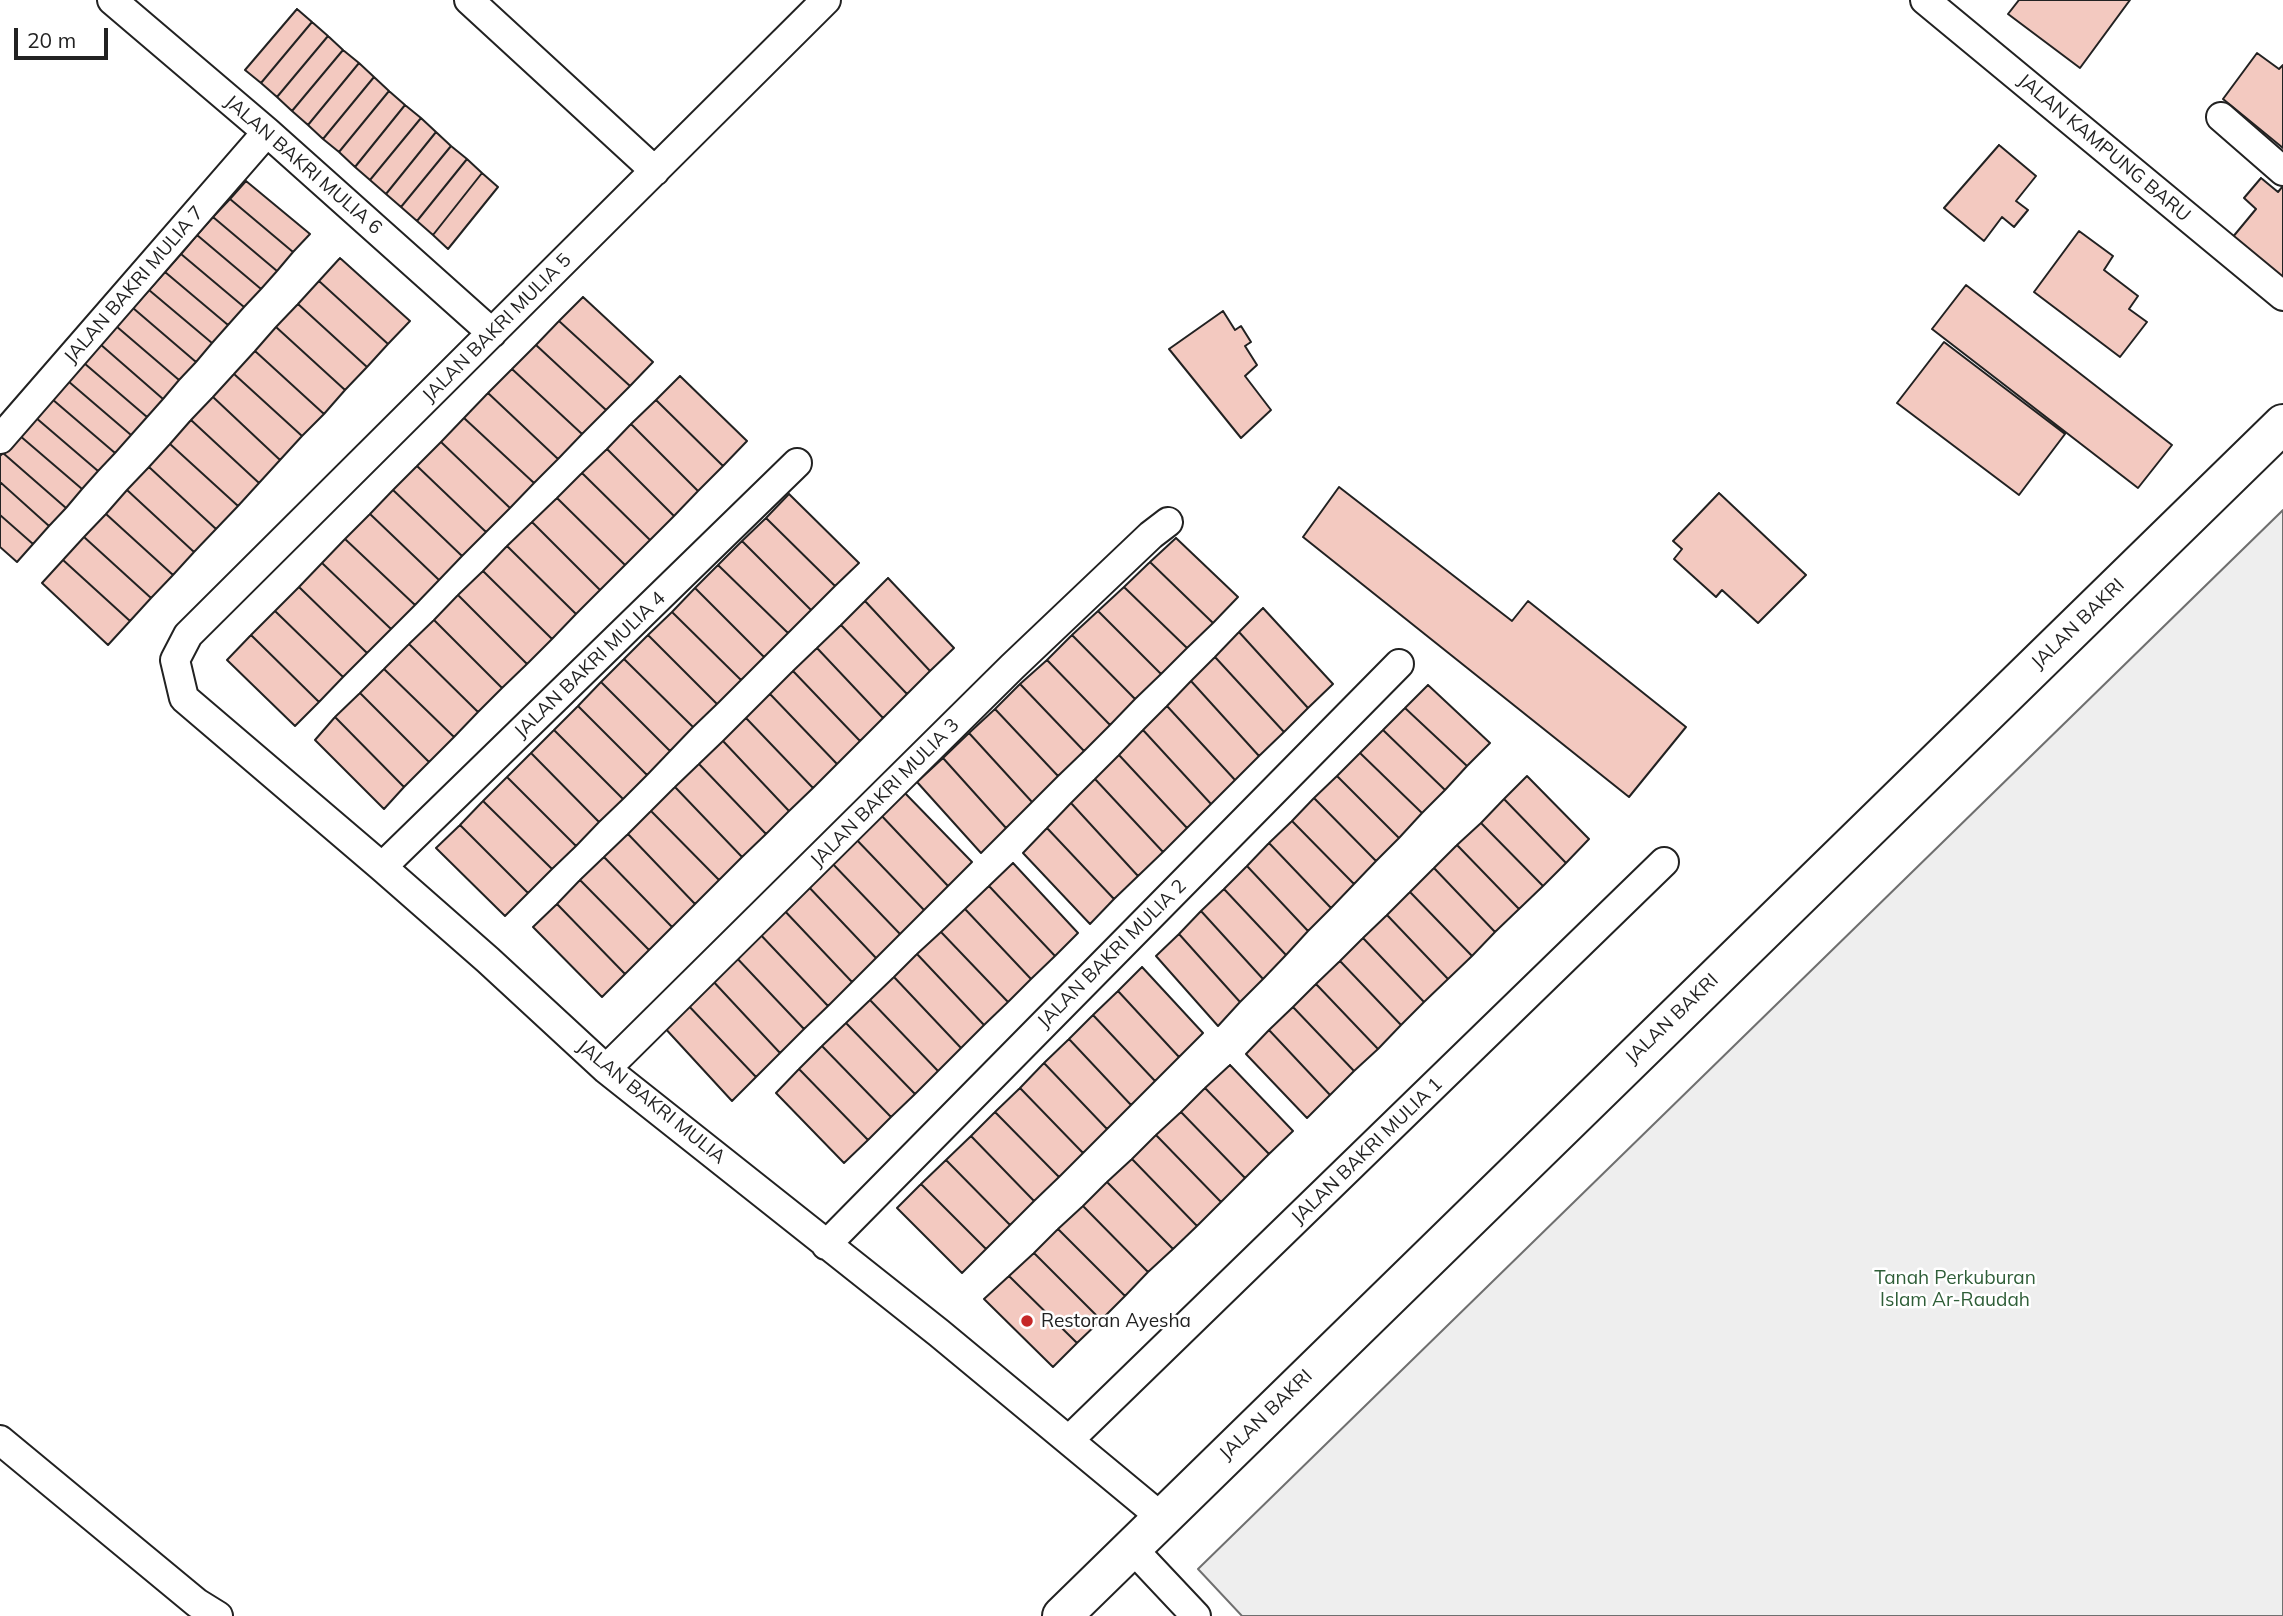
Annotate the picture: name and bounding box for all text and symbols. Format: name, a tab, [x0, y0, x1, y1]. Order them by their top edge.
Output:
scale bar	[18, 14, 112, 58]
text: 20 m	[27, 27, 76, 53]
street label: JALAN KAMPUNG BARU	[2013, 69, 2195, 227]
street label: JALAN BAKRI MULIA 6	[220, 90, 386, 240]
street label: JALAN BAKRI MULIA 7	[59, 202, 209, 368]
street label: JALAN BAKRI MULIA 5	[418, 249, 576, 407]
street label: JALAN BAKRI	[2027, 574, 2129, 674]
street label: JALAN BAKRI MULIA 4	[510, 587, 670, 743]
street label: JALAN BAKRI MULIA 3	[806, 714, 964, 872]
street label: JALAN BAKRI MULIA 2	[1033, 875, 1191, 1033]
street label: JALAN BAKRI	[1621, 969, 1723, 1069]
street label: JALAN BAKRI MULIA	[572, 1035, 730, 1169]
street label: JALAN BAKRI MULIA 1	[1287, 1073, 1447, 1229]
park label: Tanah Perkuburan Islam Ar-Raudah	[1874, 1267, 2036, 1311]
place label: Restoran Ayesha	[1041, 1310, 1191, 1332]
marker: Restoran Ayesha	[1019, 1313, 1035, 1329]
street label: JALAN BAKRI	[1215, 1365, 1317, 1465]

